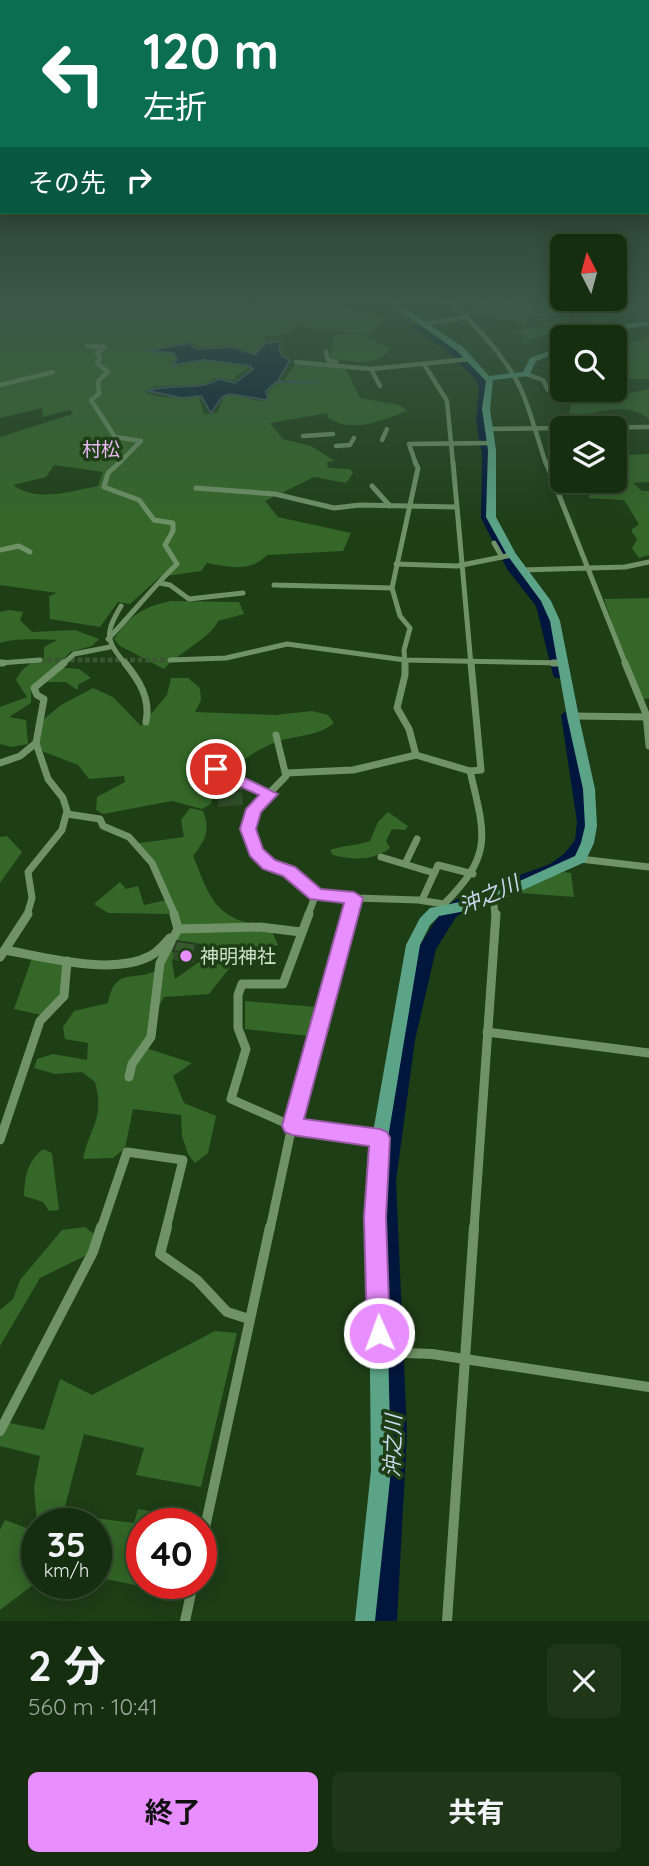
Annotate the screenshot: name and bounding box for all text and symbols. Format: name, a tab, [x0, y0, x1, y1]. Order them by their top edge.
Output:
text: 120 m	[143, 20, 279, 81]
icon: left	[28, 28, 119, 119]
text: 左折	[143, 86, 207, 126]
icon: right	[120, 161, 158, 199]
text: その先	[28, 166, 106, 199]
north arrow	[550, 234, 626, 312]
map controls	[550, 234, 627, 493]
button: search	[550, 325, 627, 402]
button: layers	[550, 416, 627, 493]
district label: 村松	[82, 437, 120, 461]
pin	[186, 739, 246, 799]
icon: arrive	[197, 750, 235, 788]
water label: 沖之川	[455, 869, 524, 919]
place label: 神明神社	[200, 944, 276, 968]
marker: 神明神社	[178, 948, 194, 964]
position arrow	[342, 1296, 416, 1370]
water label: 沖之川	[378, 1412, 406, 1478]
speed limit sign: 40	[126, 1508, 217, 1599]
text: 35	[47, 1522, 86, 1566]
text: km/h	[44, 1559, 89, 1582]
text: 2 分	[28, 1639, 106, 1692]
button: close	[547, 1644, 621, 1718]
text: 560 m · 10:41	[28, 1692, 158, 1721]
button: 終了	[28, 1772, 318, 1852]
button: 共有	[332, 1772, 621, 1852]

